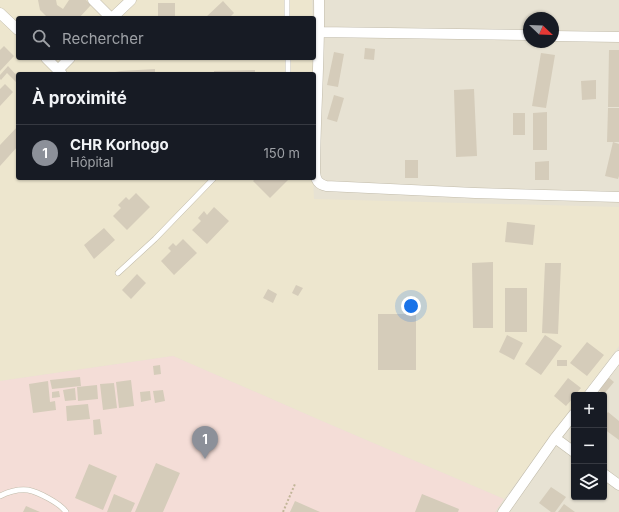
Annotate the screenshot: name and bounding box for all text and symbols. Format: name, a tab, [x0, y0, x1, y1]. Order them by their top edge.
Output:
north arrow	[523, 12, 559, 48]
search box	[16, 16, 316, 60]
icon: search	[30, 27, 52, 49]
text: Rechercher	[62, 29, 144, 48]
text: À proximité	[32, 88, 127, 108]
text: CHR Korhogo	[70, 135, 169, 154]
text: 1	[42, 145, 48, 161]
text: 150 m	[264, 145, 300, 161]
text: Hôpital	[70, 154, 113, 170]
your location	[401, 296, 421, 316]
map controls	[571, 392, 607, 500]
button: +	[571, 392, 607, 428]
pin: 1	[192, 426, 218, 459]
button: −	[571, 428, 607, 464]
button: layers	[571, 464, 607, 500]

